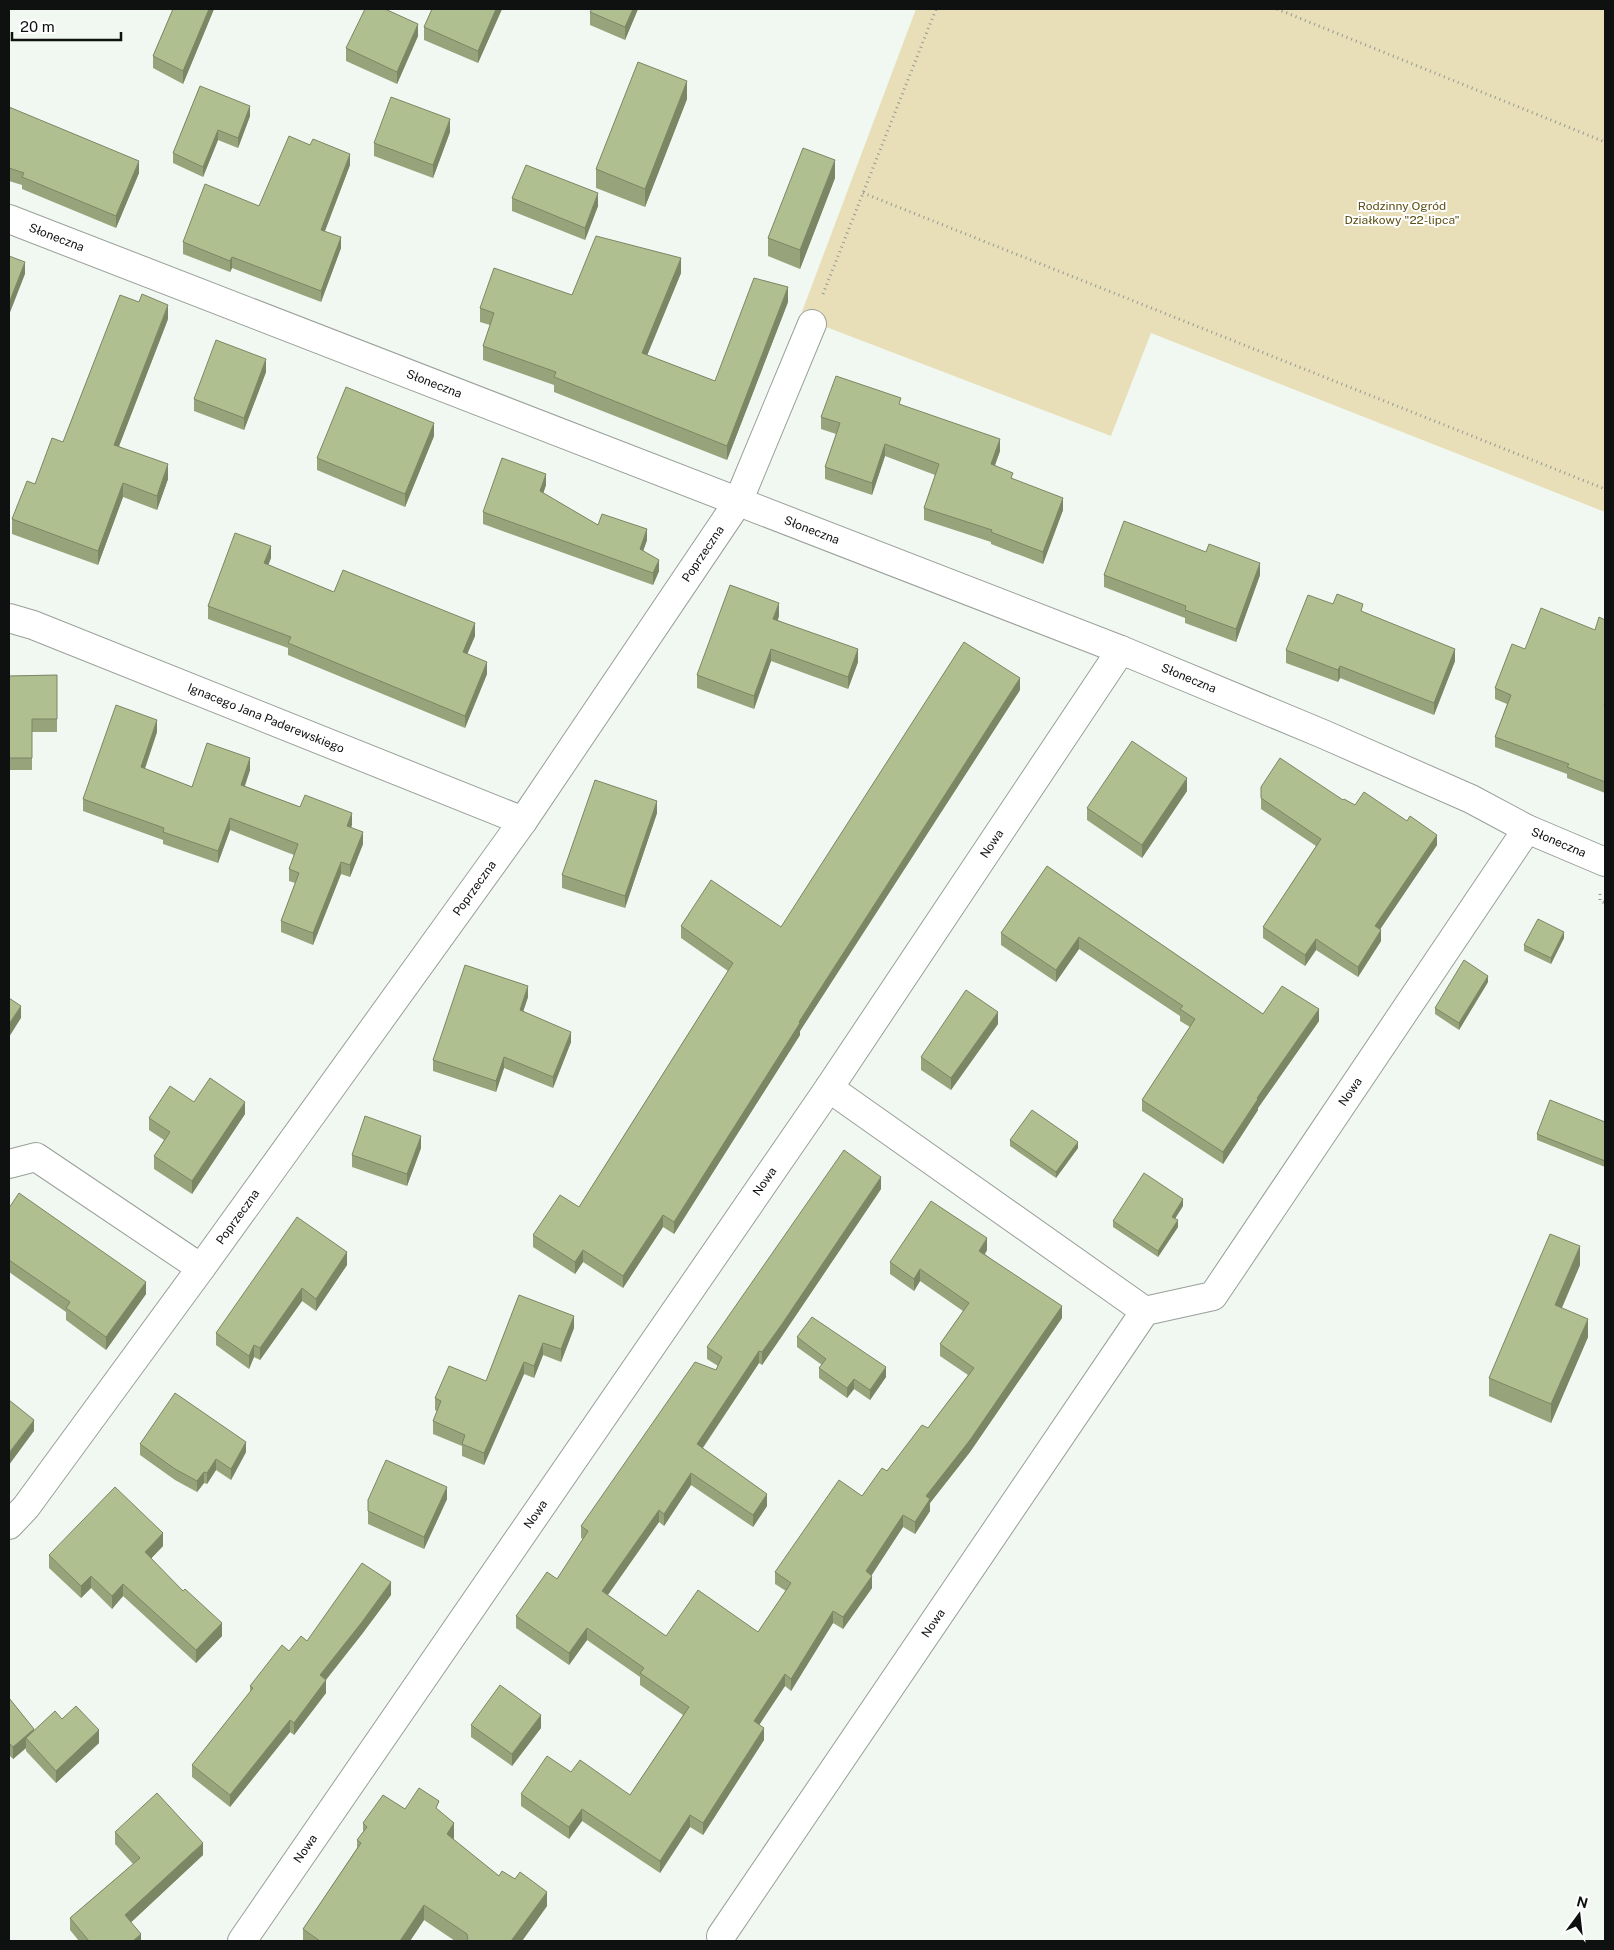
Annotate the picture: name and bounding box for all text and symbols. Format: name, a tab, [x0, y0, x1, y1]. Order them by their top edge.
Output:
scale bar	[12, 10, 121, 42]
text: 20 m	[20, 18, 55, 35]
park label: Rodzinny Ogród Działkowy "22-lipca"	[1344, 199, 1460, 227]
street label: Słoneczna	[27, 220, 86, 254]
street label: Słoneczna	[404, 367, 464, 401]
street label: Słoneczna	[782, 513, 841, 547]
street label: Poprzeczna	[679, 523, 727, 585]
street label: Słoneczna	[1159, 661, 1218, 696]
street label: Ignacego Jana Paderewskiego	[186, 681, 347, 756]
street label: Słoneczna	[1529, 825, 1588, 860]
street label: Nowa	[977, 827, 1006, 861]
street label: Poprzeczna	[450, 858, 499, 919]
street label: Nowa	[1336, 1075, 1365, 1109]
street label: Nowa	[750, 1165, 779, 1198]
street label: Poprzeczna	[213, 1187, 262, 1247]
street label: Nowa	[521, 1497, 550, 1531]
street label: Nowa	[919, 1606, 948, 1640]
street label: Nowa	[291, 1832, 320, 1866]
north arrow	[1554, 1890, 1604, 1940]
text: N	[1575, 1893, 1590, 1912]

